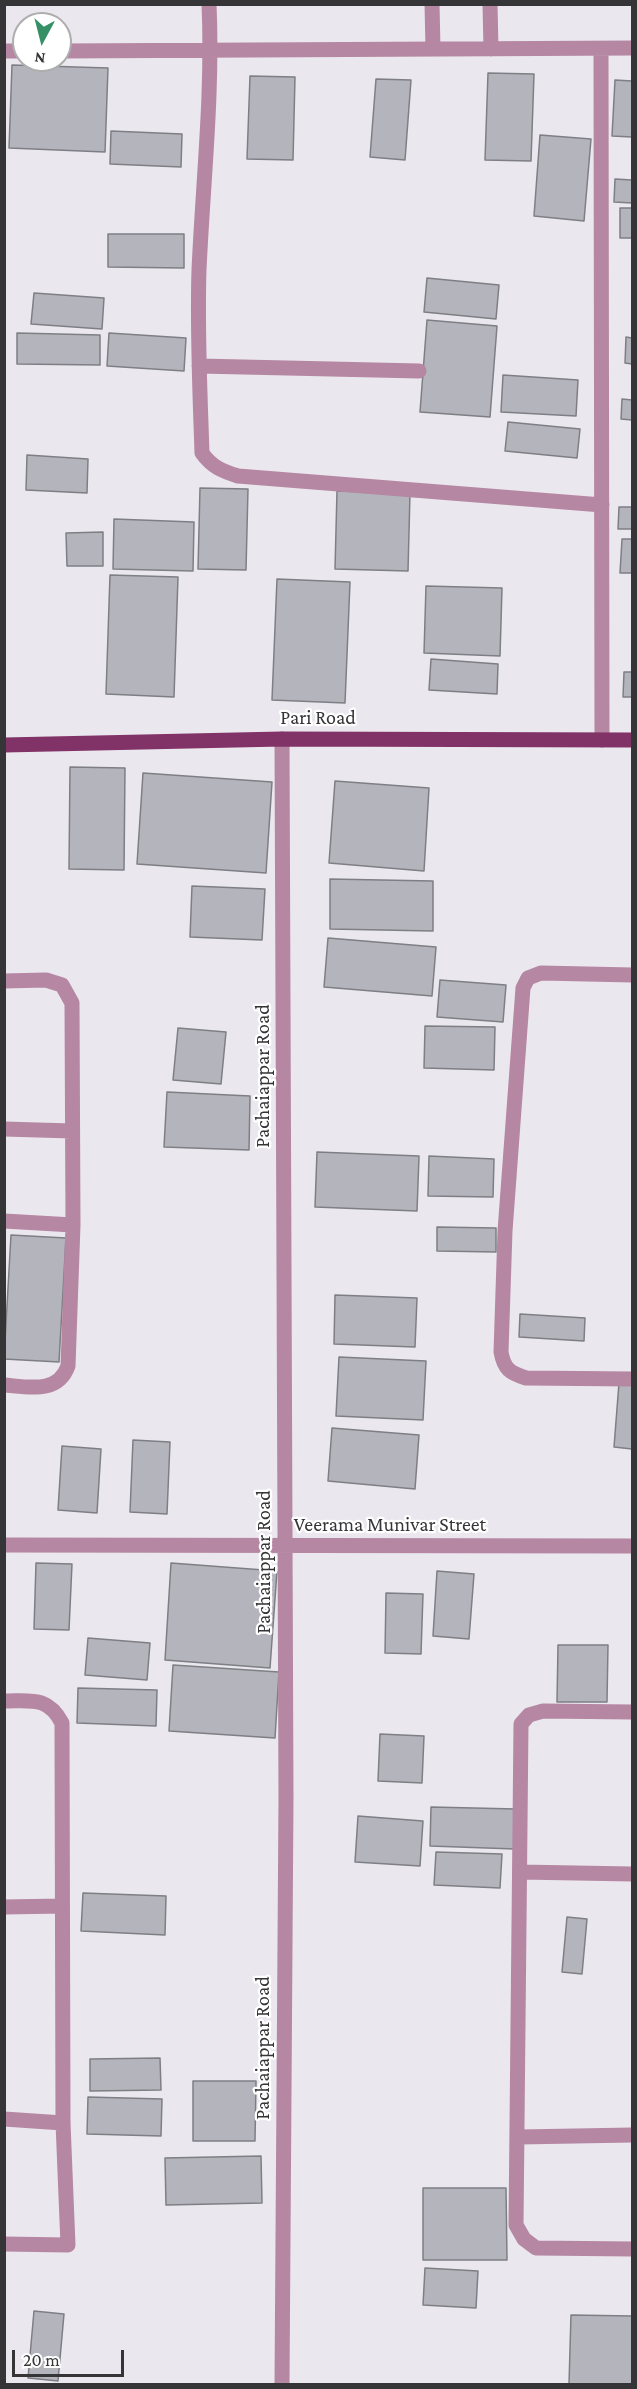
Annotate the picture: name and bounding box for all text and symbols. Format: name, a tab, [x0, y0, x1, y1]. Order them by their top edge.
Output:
north arrow	[12, 12, 72, 72]
text: N	[34, 49, 46, 67]
street label: Pari Road	[280, 706, 356, 730]
street label: Pachaiappar Road	[251, 1004, 275, 1148]
street label: Pachaiappar Road	[252, 1490, 276, 1634]
street label: Veerama Munivar Street	[294, 1513, 486, 1537]
street label: Pachaiappar Road	[251, 1976, 275, 2120]
scale bar	[15, 2338, 128, 2376]
text: 20 m	[23, 2350, 60, 2370]

